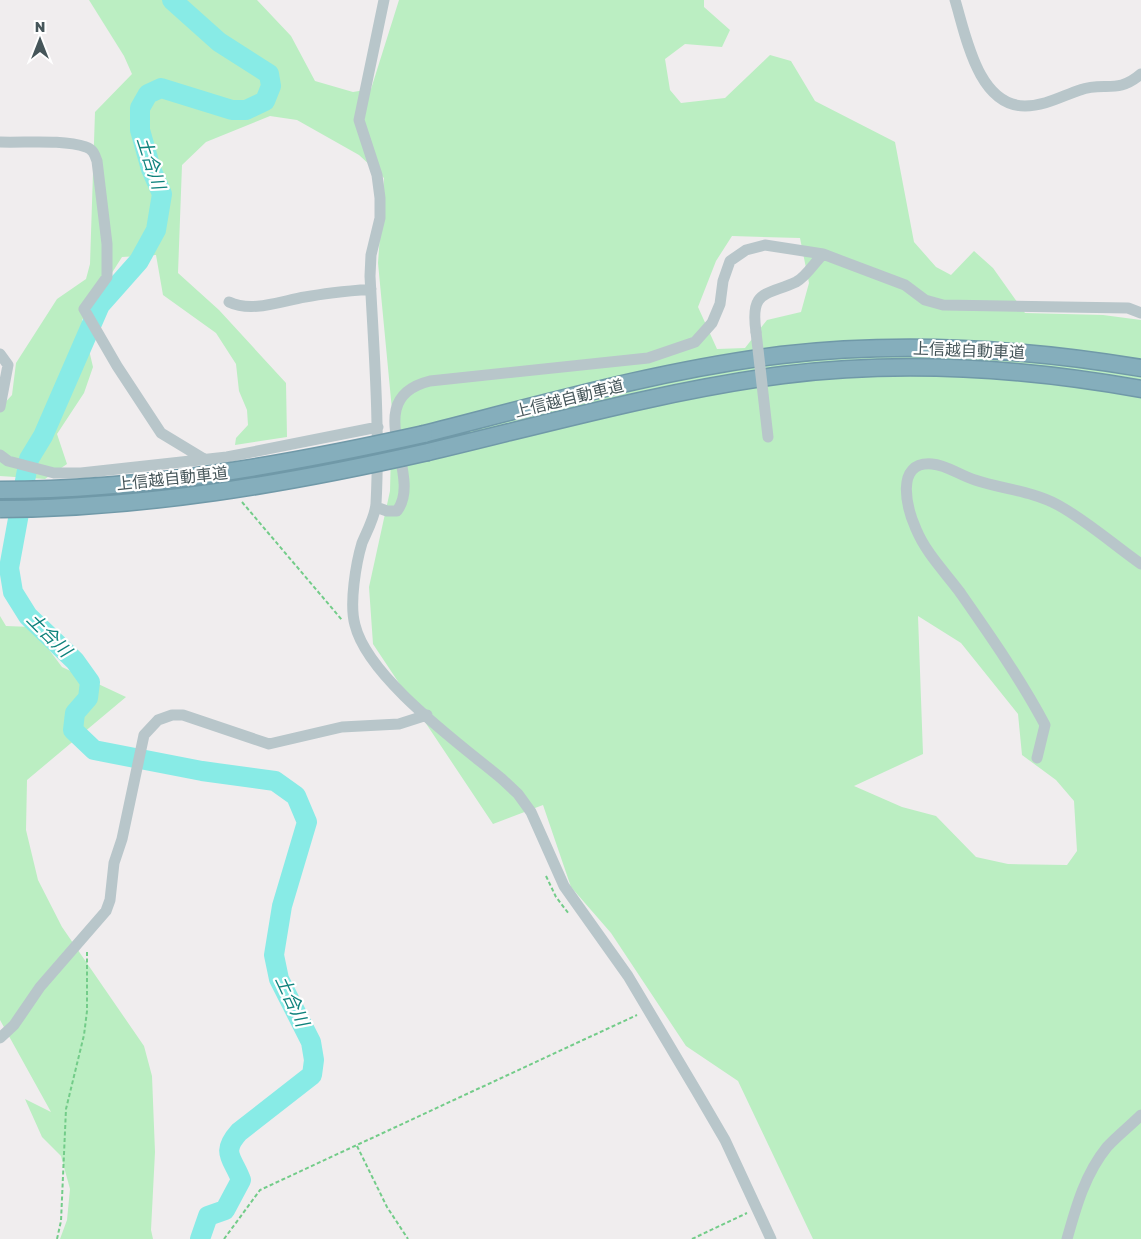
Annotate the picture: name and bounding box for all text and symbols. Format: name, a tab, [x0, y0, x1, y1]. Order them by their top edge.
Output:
north arrow	[15, 15, 65, 65]
text: N	[35, 18, 45, 35]
water label: 土合川	[133, 134, 171, 194]
street label: 上信越自動車道	[913, 338, 1025, 362]
street label: 上信越自動車道	[512, 375, 626, 421]
street label: 上信越自動車道	[115, 462, 229, 494]
water label: 土合川	[23, 607, 78, 663]
water label: 土合川	[272, 971, 315, 1032]

